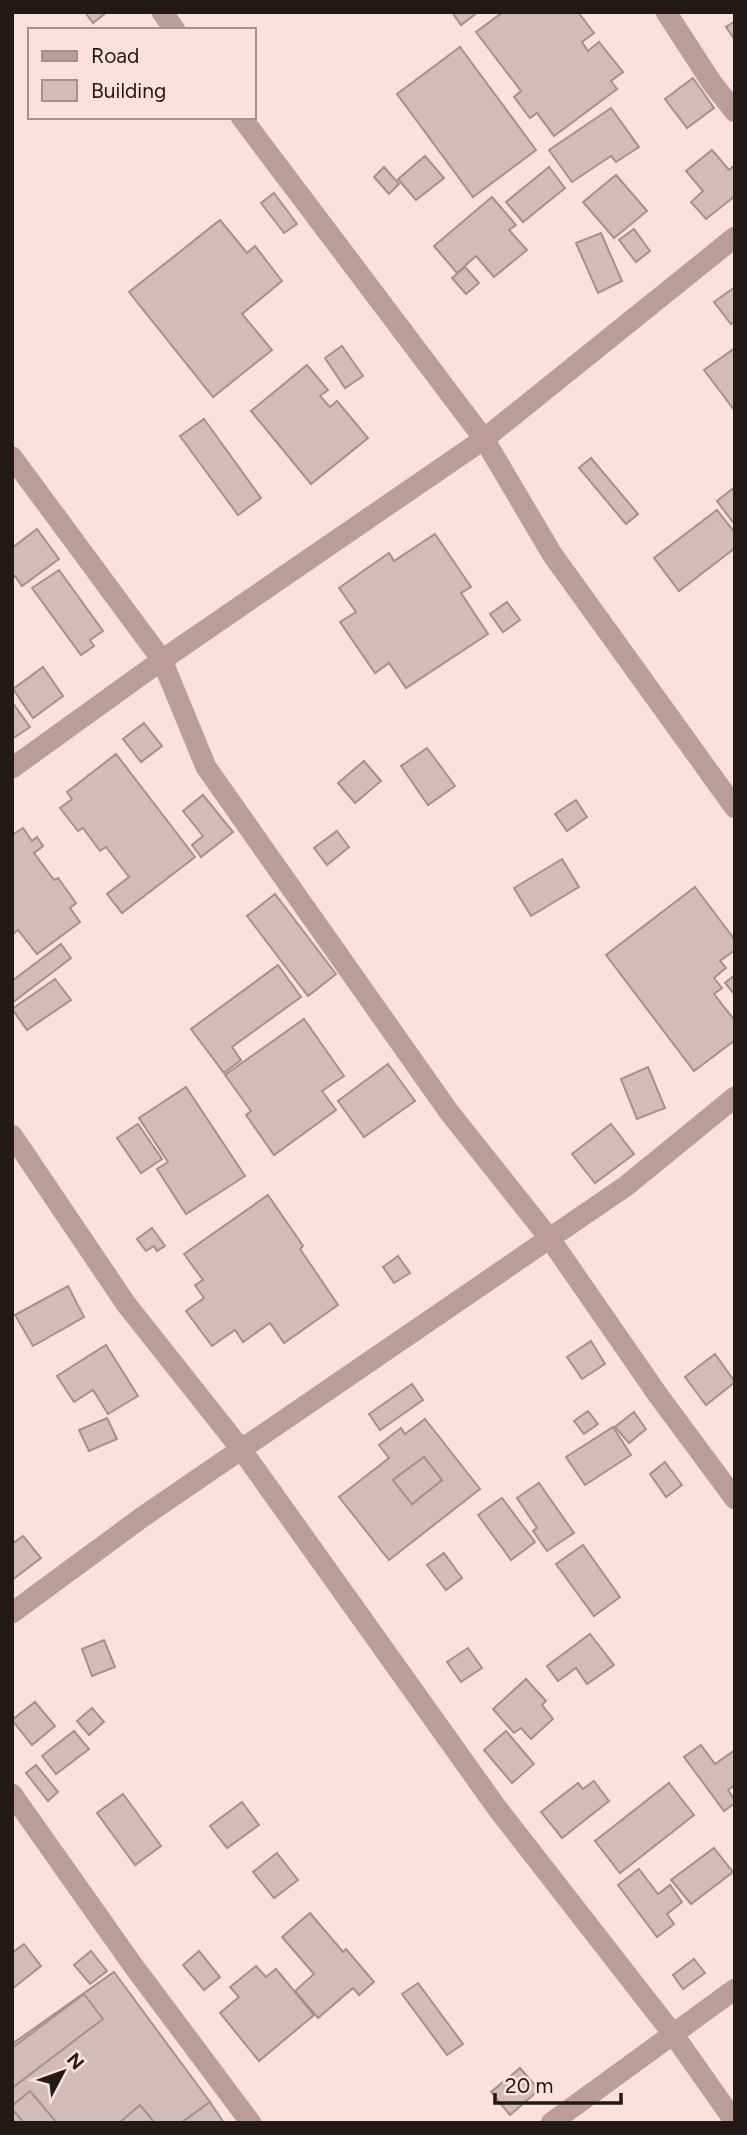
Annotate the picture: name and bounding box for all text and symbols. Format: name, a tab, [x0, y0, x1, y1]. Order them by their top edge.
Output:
legend	[28, 28, 256, 119]
text: Road	[91, 43, 139, 68]
text: Building	[91, 78, 166, 103]
north arrow	[28, 2037, 98, 2107]
text: N	[62, 2048, 89, 2074]
scale bar	[495, 2062, 621, 2106]
text: 20 m	[505, 2073, 553, 2098]

